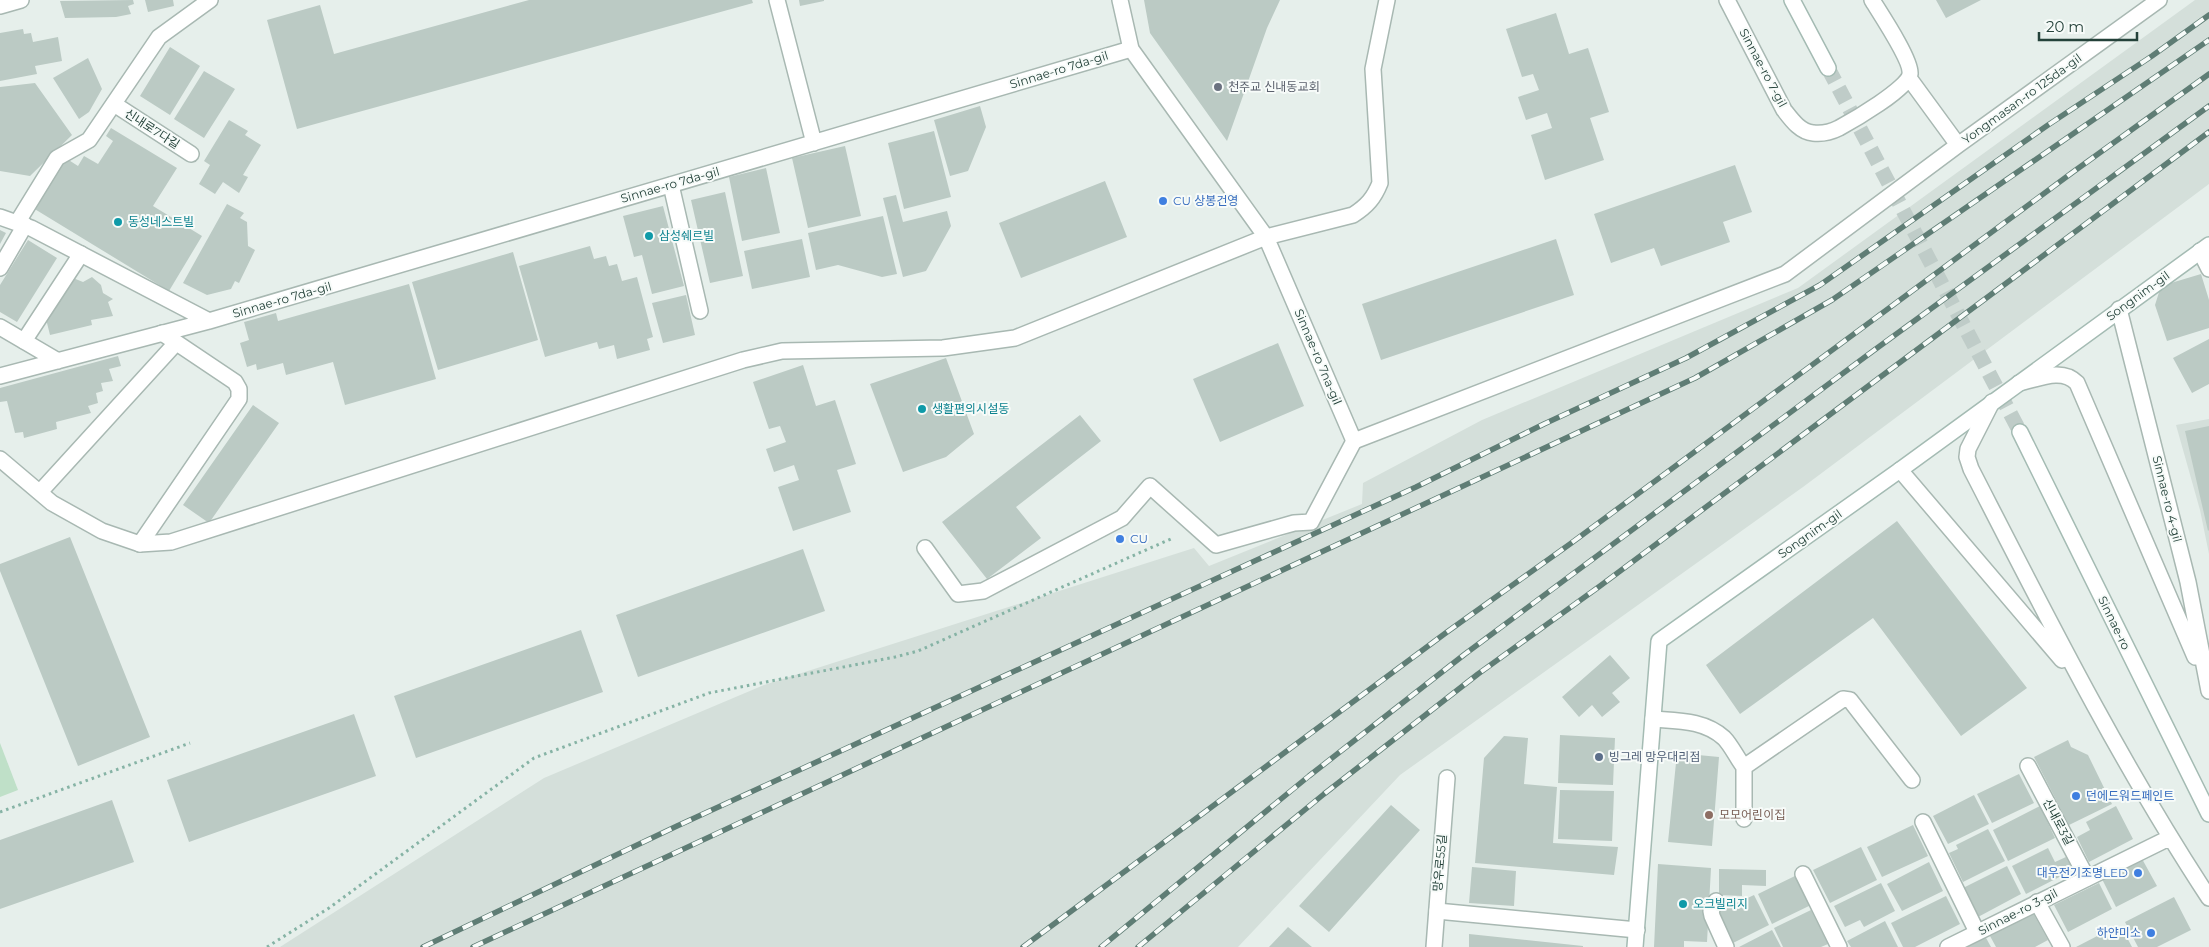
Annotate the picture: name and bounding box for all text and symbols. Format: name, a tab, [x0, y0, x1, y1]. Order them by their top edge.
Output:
scale bar	[2039, 10, 2136, 42]
text: 20 m	[2046, 17, 2084, 36]
street label: Sinnae-ro 7-gil	[1736, 26, 1790, 110]
street label: Sinnae-ro 7da-gil	[1008, 47, 1110, 92]
street label: Yongmasan-ro 125da-gil	[1959, 50, 2084, 147]
place label: 천주교 신내동교회	[1228, 79, 1319, 94]
marker: 천주교 신내동교회	[1212, 81, 1224, 93]
street label: 신내로7다길	[122, 105, 182, 152]
street label: Sinnae-ro 7da-gil	[619, 163, 721, 206]
place label: CU 상봉건영	[1173, 193, 1238, 208]
marker: CU 상봉건영	[1157, 195, 1169, 207]
place label: 동성네스트빌	[128, 214, 194, 229]
marker: 동성네스트빌	[112, 216, 124, 228]
place label: 삼성쉐르빌	[659, 228, 714, 243]
marker: 삼성쉐르빌	[643, 230, 655, 242]
street label: Songnim-gil	[2103, 268, 2172, 324]
street label: Sinnae-ro 7da-gil	[231, 278, 333, 321]
street label: Sinnae-ro 7na-gil	[1292, 307, 1345, 407]
place label: 생활편의시설동	[932, 401, 1009, 416]
marker: 생활편의시설동	[916, 403, 928, 415]
street label: Sinnae-ro 4-gil	[2149, 454, 2185, 544]
street label: Songnim-gil	[1775, 506, 1845, 561]
place label: CU	[1130, 531, 1148, 546]
marker: CU	[1114, 533, 1126, 545]
street label: Sinnae-ro	[2095, 593, 2134, 652]
place label: 빙그레 망우대리점	[1609, 749, 1700, 764]
marker: 빙그레 망우대리점	[1593, 751, 1605, 763]
place label: 던에드워드페인트	[2086, 788, 2174, 803]
marker: 던에드워드페인트	[2070, 790, 2082, 802]
street label: 신내로3길	[2040, 796, 2077, 848]
place label: 모모어린이집	[1719, 807, 1785, 822]
marker: 모모어린이집	[1703, 809, 1715, 821]
street label: 망우로55길	[1430, 834, 1449, 892]
place label: 대우전기조명LED	[2037, 865, 2128, 880]
marker: 대우전기조명LED	[2132, 867, 2144, 879]
street label: Sinnae-ro 3-gil	[1975, 885, 2060, 938]
place label: 오크빌리지	[1693, 896, 1748, 911]
marker: 오크빌리지	[1677, 898, 1689, 910]
place label: 하얀미소	[2097, 925, 2141, 940]
marker: 하얀미소	[2145, 927, 2157, 939]

